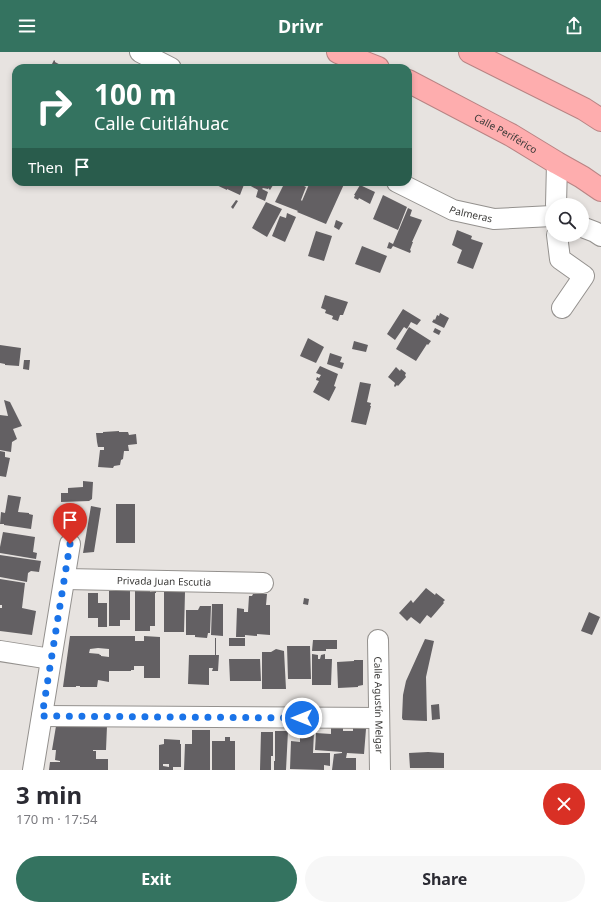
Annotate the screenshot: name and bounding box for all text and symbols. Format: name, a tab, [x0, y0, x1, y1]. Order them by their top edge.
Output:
text: Drivr	[278, 14, 323, 38]
icon: menu	[16, 15, 38, 37]
icon: share	[563, 15, 585, 37]
text: 100 m	[94, 75, 177, 113]
icon: right	[28, 80, 80, 132]
street label: Calle Periférico	[472, 110, 540, 157]
text: Calle Cuitláhuac	[94, 111, 229, 135]
icon: arrive	[71, 156, 93, 178]
text: Then	[28, 157, 63, 177]
map controls	[545, 198, 589, 242]
button: search	[545, 198, 589, 242]
street label: Palmeras	[447, 202, 494, 226]
pin	[53, 503, 87, 544]
icon: arrive	[59, 509, 81, 531]
street label: Privada Juan Escutia	[117, 573, 211, 589]
street label: Calle Agustín Melgar	[371, 656, 387, 754]
position arrow	[281, 697, 323, 739]
text: 3 min	[16, 778, 82, 811]
button: close	[543, 783, 585, 825]
text: 170 m · 17:54	[16, 810, 97, 828]
button: Exit	[16, 856, 297, 902]
button: Share	[305, 856, 585, 902]

